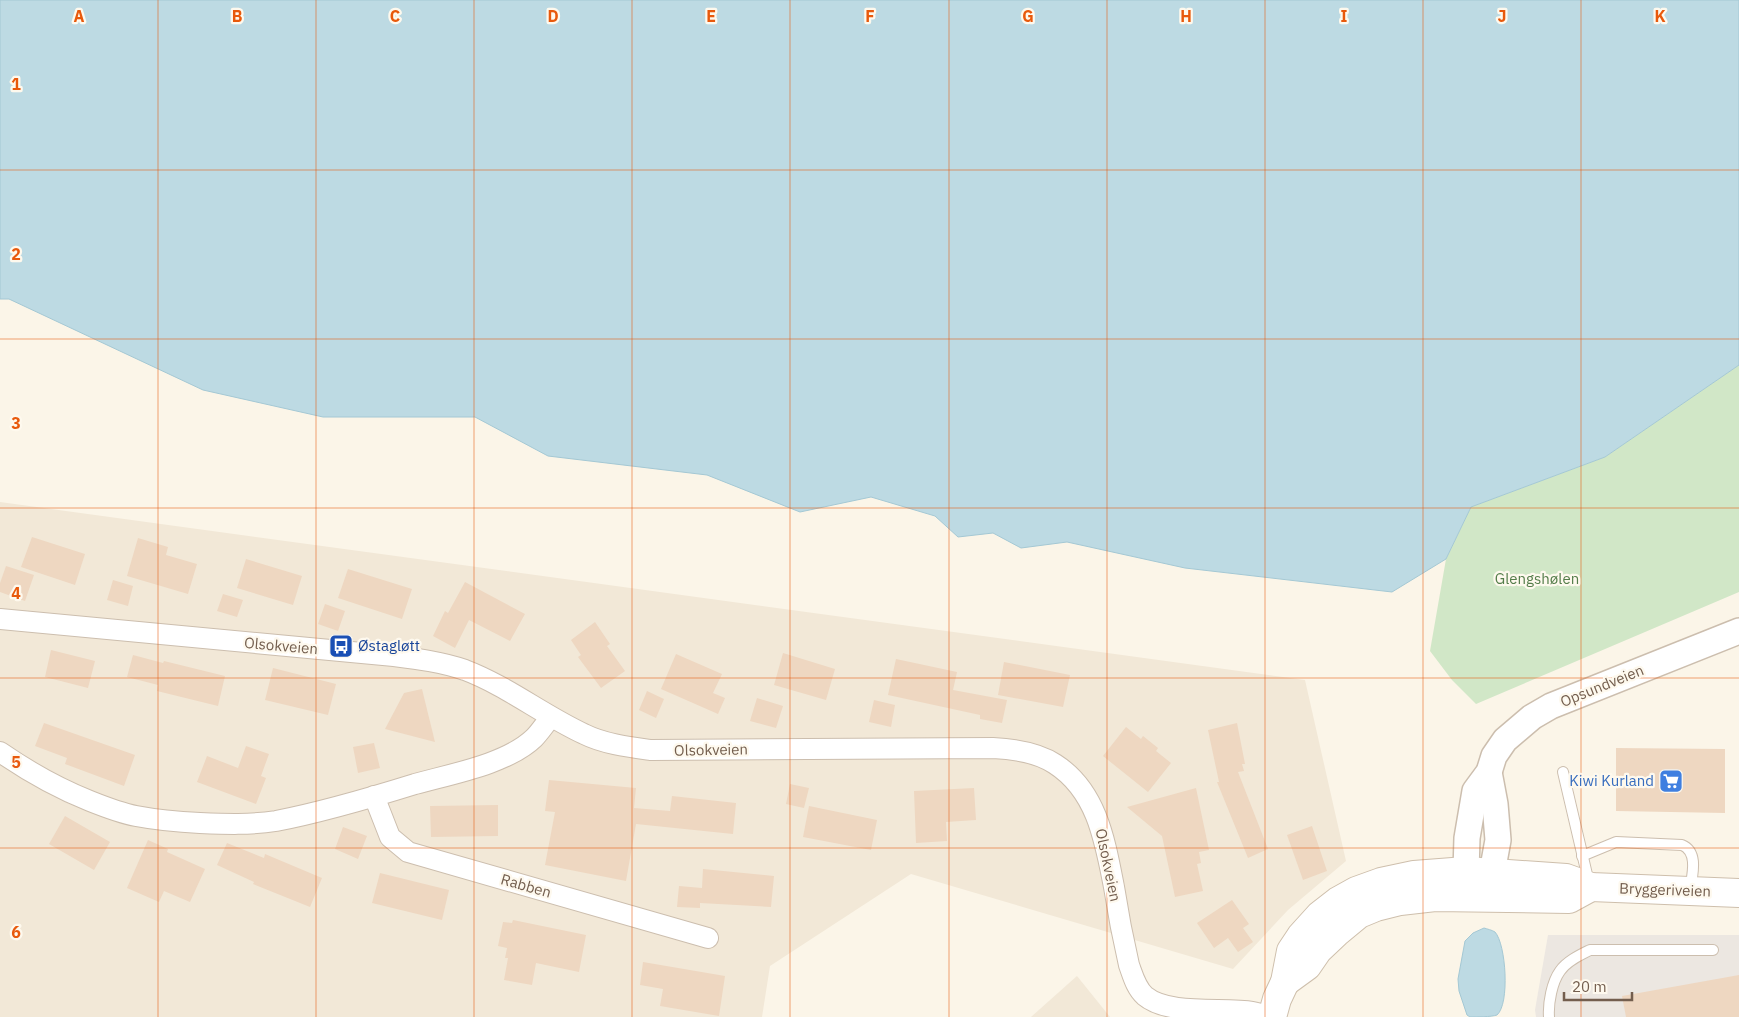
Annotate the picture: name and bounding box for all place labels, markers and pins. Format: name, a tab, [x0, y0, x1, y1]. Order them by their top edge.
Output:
bus stop icon: Østagløtt	[328, 633, 354, 659]
place label: Østagløtt	[358, 636, 420, 655]
supermarket icon: Kiwi Kurland	[1658, 768, 1684, 794]
place label: Kiwi Kurland	[1569, 771, 1654, 790]

